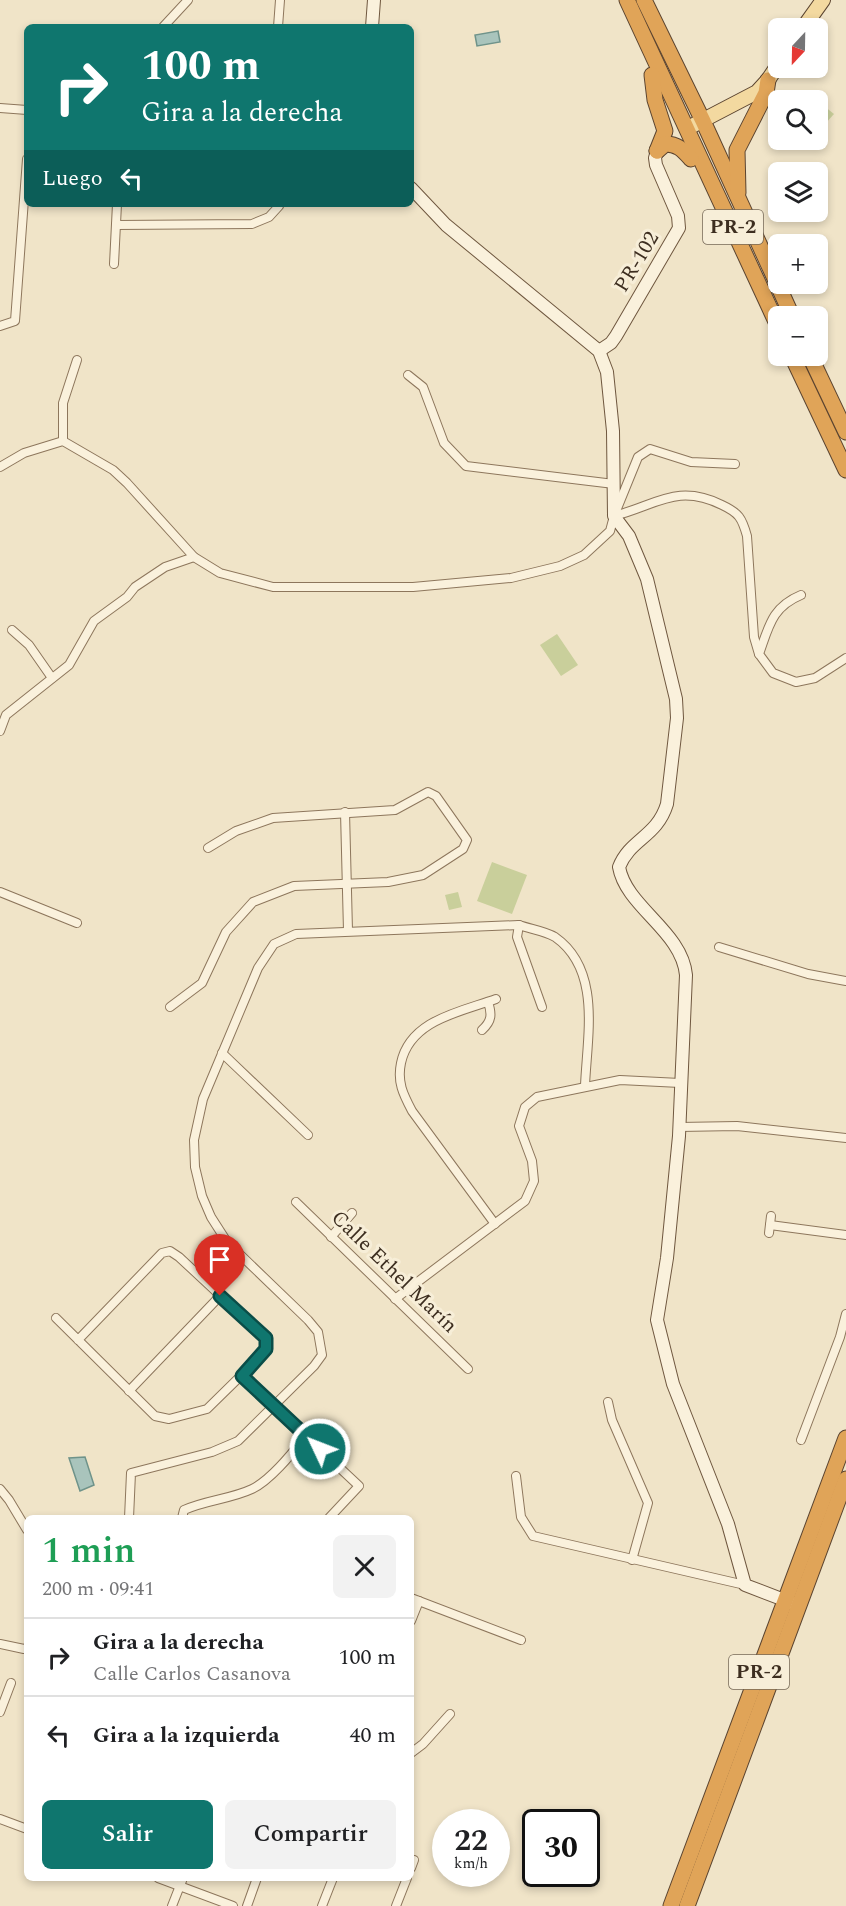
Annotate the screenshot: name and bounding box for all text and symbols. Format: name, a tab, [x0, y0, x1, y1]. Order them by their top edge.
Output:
north arrow	[768, 18, 828, 78]
map controls	[768, 18, 828, 366]
text: 100 m	[141, 35, 260, 98]
icon: right	[42, 48, 120, 126]
button: search	[768, 90, 828, 150]
text: Gira a la derecha	[141, 92, 343, 134]
text: Luego	[42, 162, 103, 195]
icon: left	[115, 162, 148, 195]
button: layers	[768, 162, 828, 222]
road number: PR-2	[703, 210, 763, 244]
street label: PR-102	[606, 225, 668, 299]
button: +	[768, 234, 828, 294]
button: −	[768, 306, 828, 366]
street label: Calle Ethel Marín	[323, 1203, 465, 1341]
pin	[194, 1234, 245, 1296]
icon: arrive	[203, 1243, 236, 1276]
position arrow	[288, 1417, 352, 1481]
text: 1 min	[42, 1524, 135, 1579]
button: close	[333, 1535, 396, 1598]
text: 200 m · 09:41	[42, 1574, 154, 1604]
text: Gira a la derecha	[93, 1626, 264, 1659]
icon: right	[42, 1641, 75, 1674]
text: 100 m	[339, 1641, 396, 1674]
road number: PR-2	[729, 1655, 789, 1689]
text: Calle Carlos Casanova	[93, 1659, 291, 1689]
icon: left	[42, 1719, 75, 1752]
text: Gira a la izquierda	[93, 1719, 280, 1752]
text: 40 m	[350, 1719, 396, 1752]
button: Salir	[42, 1800, 213, 1869]
button: Compartir	[225, 1800, 396, 1869]
speed limit sign: 30	[522, 1809, 600, 1887]
text: 22	[454, 1818, 488, 1864]
text: km/h	[454, 1852, 488, 1875]

